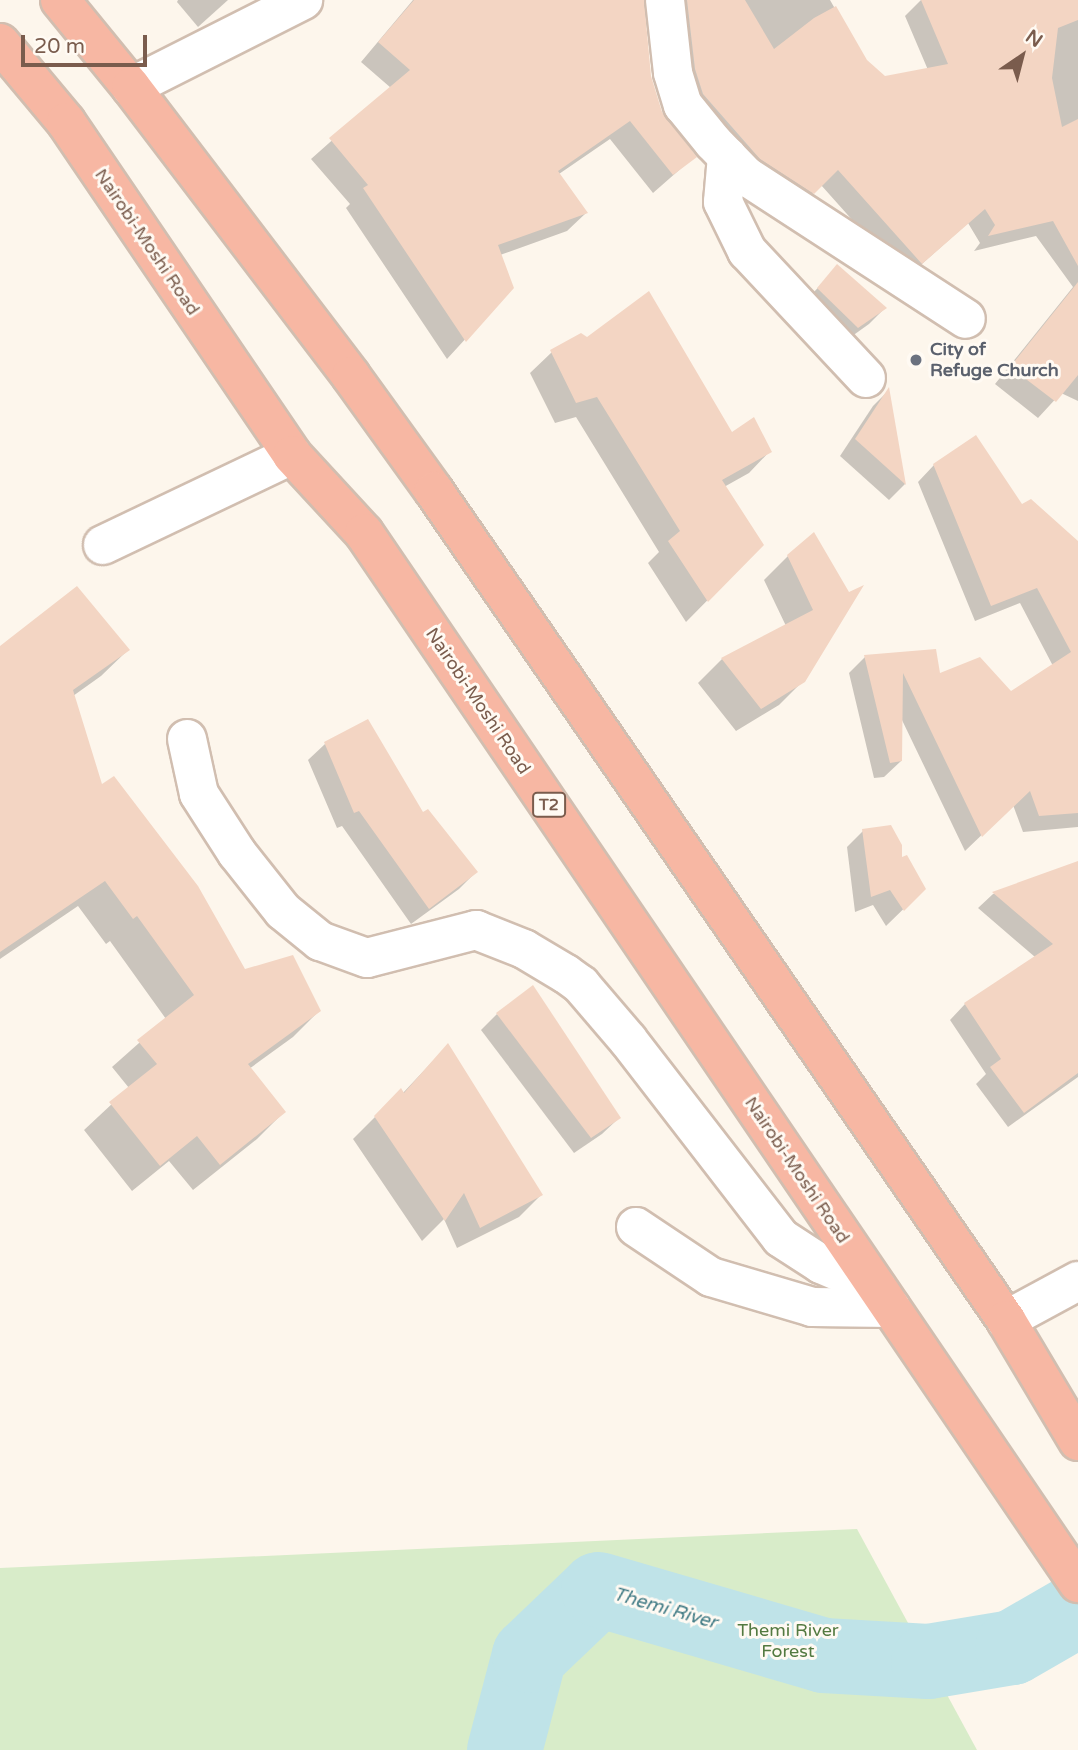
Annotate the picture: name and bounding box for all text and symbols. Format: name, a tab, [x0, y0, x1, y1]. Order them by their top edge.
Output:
scale bar	[24, 21, 150, 65]
north arrow	[987, 21, 1057, 91]
text: N	[1021, 25, 1047, 52]
text: 20 m	[34, 34, 85, 59]
street label: Nairobi-Moshi Road	[90, 165, 204, 319]
place label: City of Refuge Church	[930, 339, 1059, 382]
marker: City of Refuge Church	[908, 352, 924, 368]
street label: Nairobi-Moshi Road	[421, 624, 535, 778]
road number: T2	[532, 792, 566, 818]
street label: Nairobi-Moshi Road	[740, 1093, 854, 1247]
water label: Themi River	[610, 1583, 720, 1635]
park label: Themi River Forest	[737, 1620, 839, 1662]

